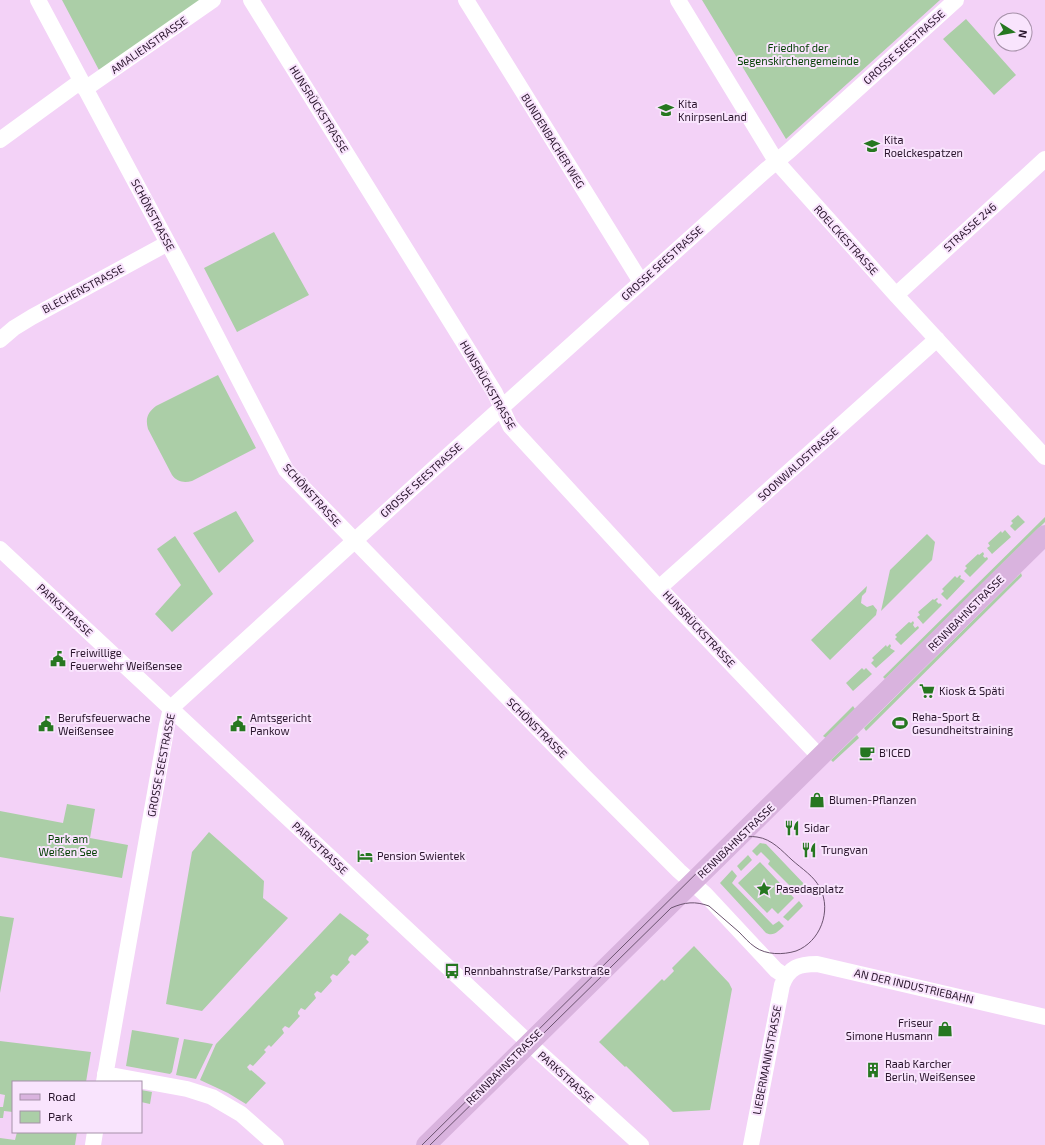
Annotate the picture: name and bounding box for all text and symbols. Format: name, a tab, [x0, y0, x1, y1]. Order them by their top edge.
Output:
street label: GROSSE SEESTRASSE	[860, 7, 947, 87]
north arrow	[993, 12, 1033, 52]
street label: AMALIENSTRASSE	[108, 13, 190, 76]
text: N	[1016, 29, 1030, 39]
park label: Friedhof der Segenskirchengemeinde	[737, 41, 859, 67]
street label: HUNSRÜCKSTRASSE	[287, 62, 352, 155]
street label: BUNDENBACHER WEG	[519, 91, 588, 190]
place label: Kita KnirpsenLand	[678, 97, 747, 123]
school or university icon: Kita KnirpsenLand	[657, 101, 675, 119]
place label: Kita Roelckespatzen	[884, 133, 963, 159]
school or university icon: Kita Roelckespatzen	[863, 137, 881, 155]
street label: SCHÖNSTRASSE	[129, 176, 179, 253]
street label: STRASSE 246	[941, 200, 999, 254]
street label: ROELCKESTRASSE	[812, 202, 881, 277]
street label: GROSSE SEESTRASSE	[618, 223, 705, 303]
street label: BLECHENSTRASSE	[40, 262, 126, 316]
street label: HUNSRÜCKSTRASSE	[458, 338, 520, 431]
street label: SOONWALDSTRASSE	[755, 424, 840, 503]
street label: GROSSE SEESTRASSE	[377, 440, 464, 520]
street label: SCHÖNSTRASSE	[281, 460, 345, 529]
street label: RENNBAHNSTRASSE	[925, 572, 1006, 653]
street label: PARKSTRASSE	[35, 581, 96, 639]
street label: HUNSRÜCKSTRASSE	[660, 587, 739, 670]
place label: Freiwillige Feuerwehr Weißensee	[70, 646, 182, 672]
public building icon: Freiwillige Feuerwehr Weißensee	[49, 650, 67, 668]
supermarket icon: Kiosk & Späti	[918, 682, 936, 700]
place label: Kiosk & Späti	[939, 684, 1004, 697]
street label: SCHÖNSTRASSE	[505, 694, 571, 760]
place label: Reha-Sport & Gesundheitstraining	[912, 710, 1013, 736]
place label: Berufsfeuerwache Weißensee	[58, 711, 151, 737]
place label: Amtsgericht Pankow	[250, 711, 311, 737]
street label: GROSSE SEESTRASSE	[144, 712, 177, 818]
sports icon: Reha-Sport & Gesundheitstraining	[891, 714, 909, 732]
public building icon: Berufsfeuerwache Weißensee	[37, 715, 55, 733]
public building icon: Amtsgericht Pankow	[229, 715, 247, 733]
cafe icon: B'ICED	[858, 744, 876, 762]
place label: B'ICED	[879, 746, 911, 759]
shop icon: Blumen-Pflanzen	[808, 791, 826, 809]
place label: Blumen-Pflanzen	[829, 793, 916, 806]
street label: RENNBAHNSTRASSE	[694, 801, 777, 881]
street label: PARKSTRASSE	[290, 819, 351, 877]
restaurant icon: Sidar	[783, 819, 801, 837]
place label: Sidar	[804, 821, 830, 834]
park label: Park am Weißen See	[38, 832, 98, 858]
restaurant icon: Trungvan	[800, 841, 818, 859]
place label: Trungvan	[821, 843, 868, 856]
hotel icon: Pension Swientek	[356, 847, 374, 865]
place label: Pension Swientek	[377, 849, 465, 862]
place icon: Pasedagplatz	[755, 880, 773, 898]
place label: Pasedagplatz	[776, 882, 844, 895]
bus stop icon: Rennbahnstraße/Parkstraße	[443, 962, 461, 980]
place label: Rennbahnstraße/Parkstraße	[464, 964, 610, 977]
street label: AN DER INDUSTRIEBAHN	[853, 965, 975, 1006]
street label: LIEBERMANNSTRASSE	[750, 1004, 783, 1116]
place label: Friseur Simone Husmann	[846, 1016, 934, 1042]
shop icon: Friseur Simone Husmann	[936, 1020, 954, 1038]
street label: RENNBAHNSTRASSE	[463, 1026, 544, 1107]
street label: PARKSTRASSE	[536, 1048, 597, 1105]
place label: Raab Karcher Berlin, Weißensee	[885, 1057, 975, 1083]
building icon: Raab Karcher Berlin, Weißensee	[864, 1061, 882, 1079]
legend	[12, 1081, 142, 1133]
text: Road	[48, 1089, 76, 1103]
text: Park	[48, 1109, 73, 1123]

